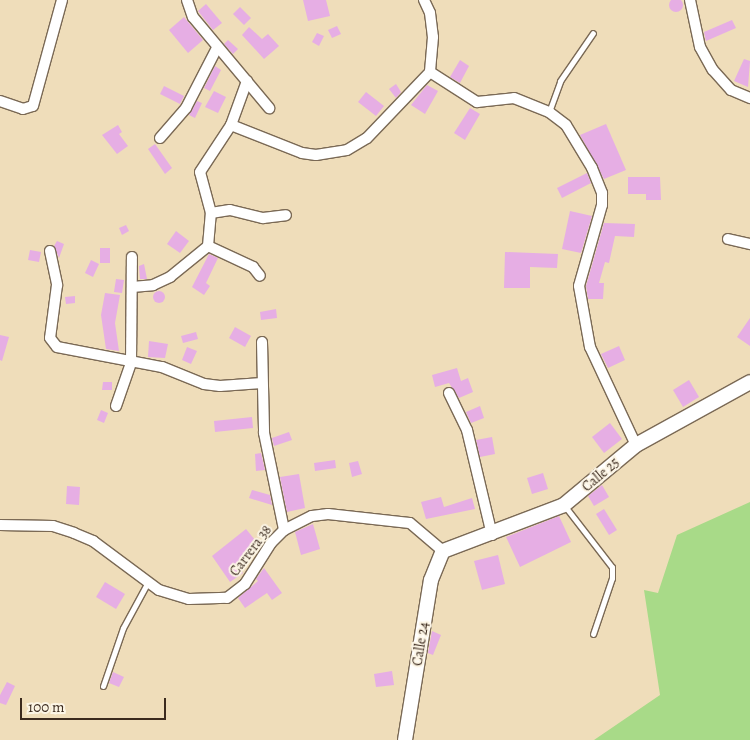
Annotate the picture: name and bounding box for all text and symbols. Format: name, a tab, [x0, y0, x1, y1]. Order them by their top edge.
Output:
street label: Calle 25	[579, 454, 623, 496]
street label: Carrera 38	[226, 522, 276, 580]
street label: Calle 24	[409, 621, 433, 667]
scale bar	[22, 688, 169, 720]
text: 100 m	[28, 697, 65, 717]

